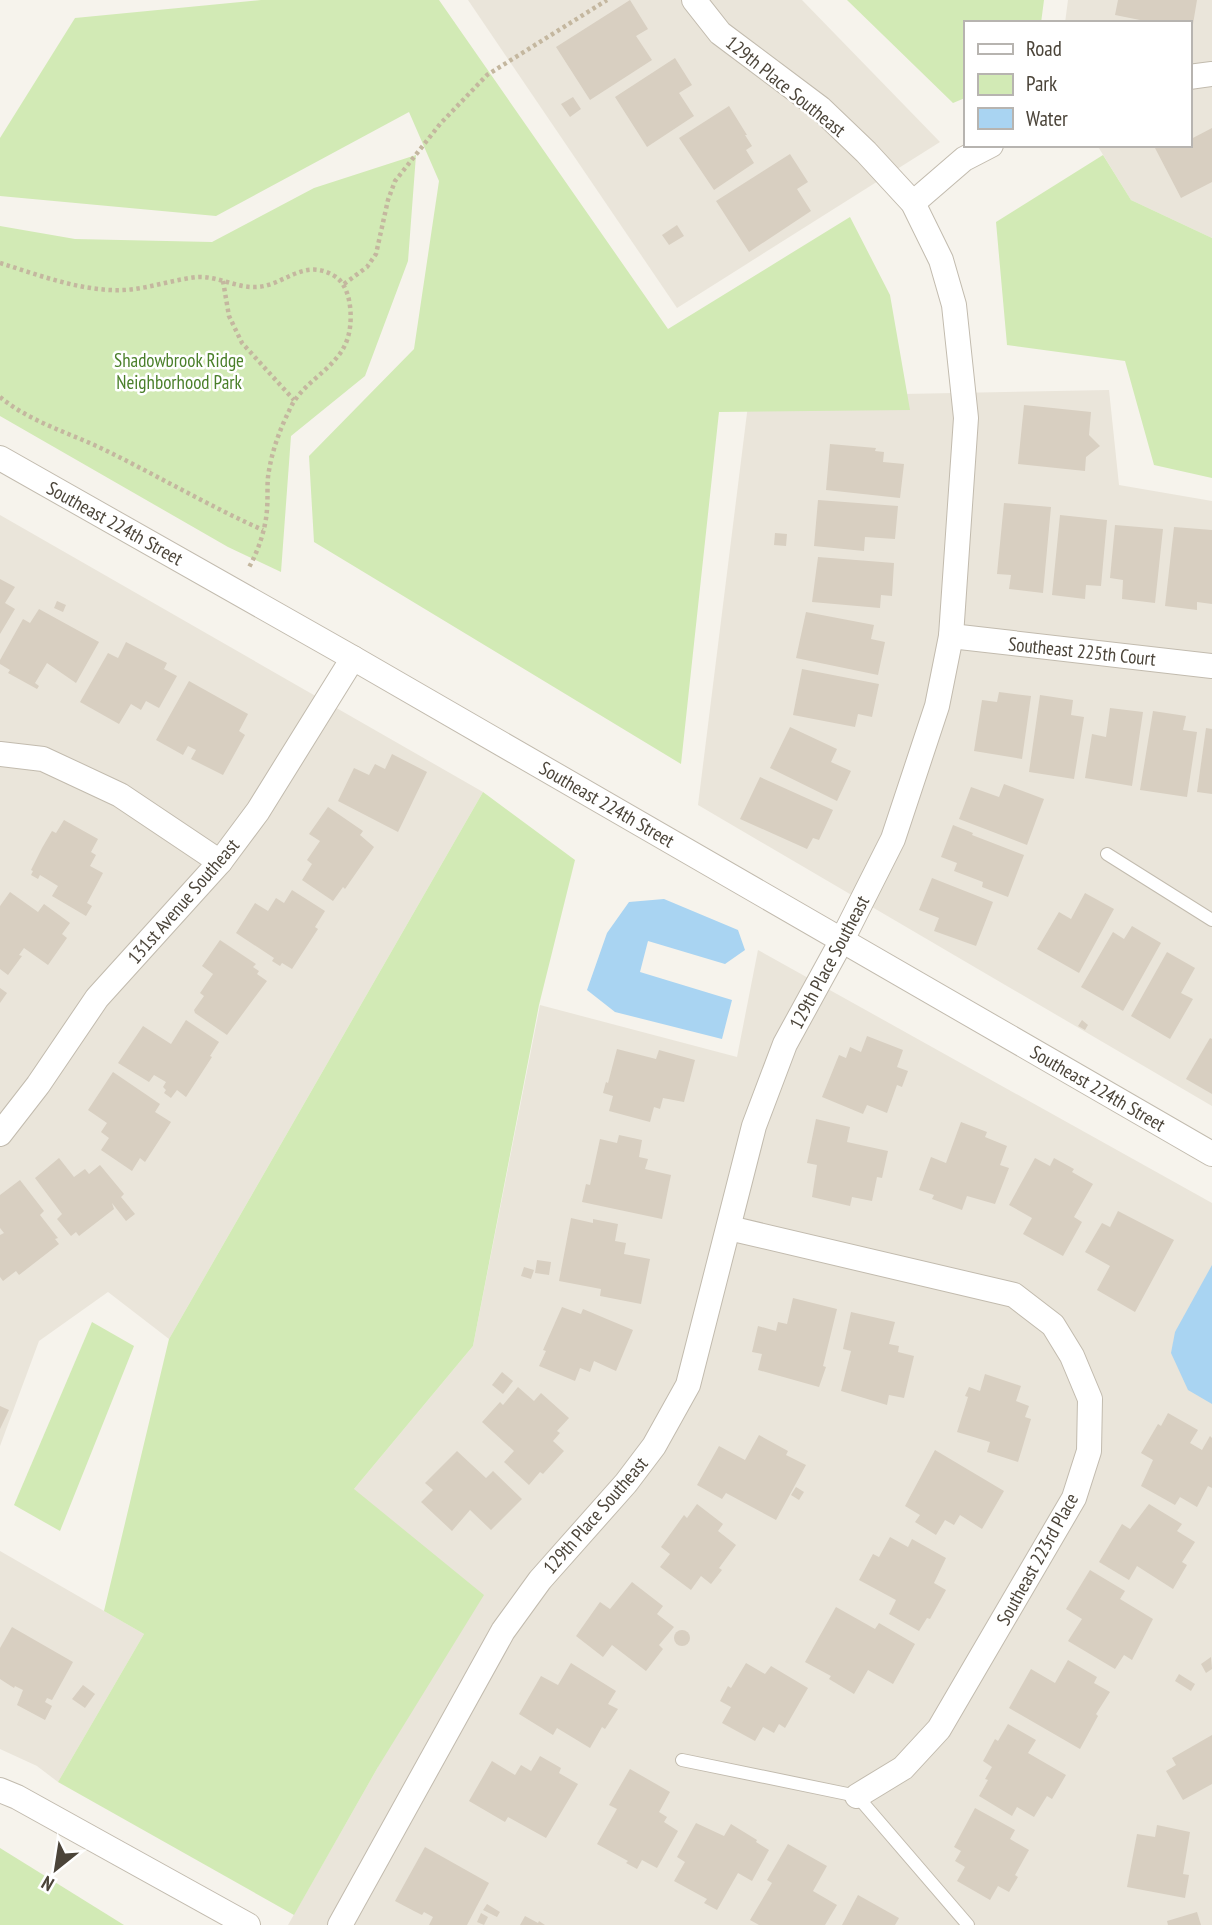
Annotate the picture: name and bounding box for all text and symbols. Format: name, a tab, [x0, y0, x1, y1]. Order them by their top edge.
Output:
legend	[964, 21, 1191, 147]
street label: 129th Place Southeast	[721, 30, 851, 142]
text: Road	[1026, 35, 1062, 62]
text: Park	[1026, 70, 1057, 97]
text: Water	[1026, 105, 1068, 132]
park label: Shadowbrook Ridge Neighborhood Park	[114, 348, 244, 394]
street label: Southeast 224th Street	[43, 476, 188, 571]
street label: Southeast 225th Court	[1007, 631, 1158, 671]
street label: Southeast 224th Street	[535, 756, 679, 853]
street label: 131st Avenue Southeast	[122, 833, 244, 969]
street label: 129th Place Southeast	[784, 891, 875, 1033]
street label: Southeast 224th Street	[1026, 1040, 1170, 1137]
street label: 129th Place Southeast	[538, 1451, 653, 1579]
street label: Southeast 223rd Place	[991, 1489, 1083, 1629]
north arrow	[21, 1834, 91, 1904]
text: N	[37, 1871, 58, 1897]

